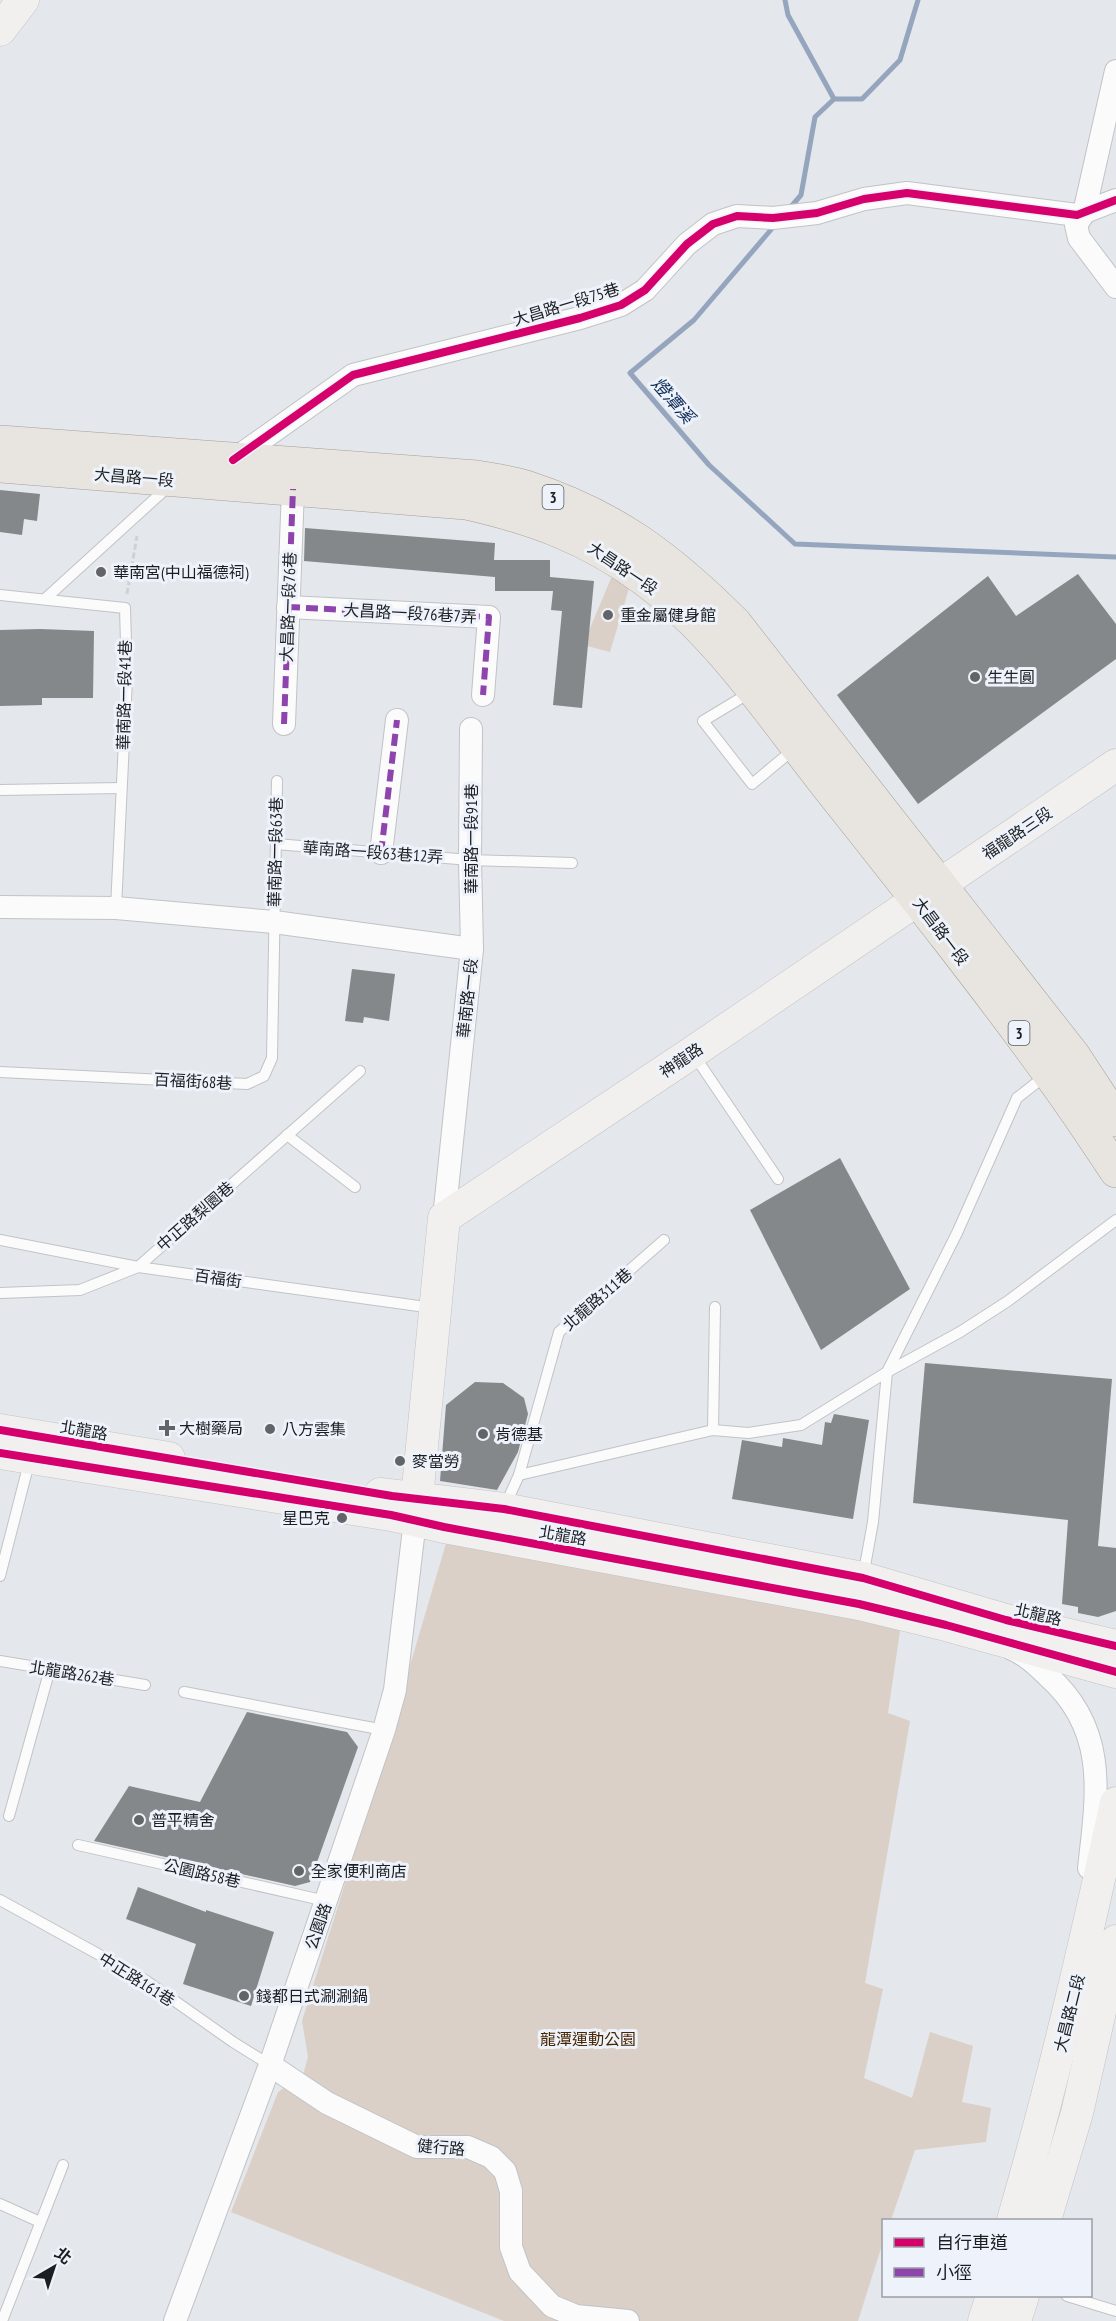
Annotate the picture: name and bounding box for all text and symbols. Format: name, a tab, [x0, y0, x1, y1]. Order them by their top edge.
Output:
street label: 大昌路一段75巷	[510, 278, 622, 330]
water label: 燈潭溪	[647, 372, 701, 430]
street label: 大昌路一段	[93, 464, 175, 490]
road number: 3	[542, 485, 564, 509]
street label: 大昌路一段	[584, 537, 662, 599]
street label: 大昌路一段76巷	[276, 551, 300, 663]
place label: 華南宮(中山福德祠)	[113, 562, 249, 582]
marker: 華南宮(中山福德祠)	[94, 565, 108, 579]
street label: 大昌路一段76巷7弄	[343, 600, 477, 626]
place label: 重金屬健身館	[620, 605, 716, 625]
marker: 重金屬健身館	[601, 608, 615, 622]
street label: 華南路一段41巷	[113, 640, 135, 750]
place label: 生生圓	[987, 667, 1035, 687]
marker: 生生圓	[968, 670, 982, 684]
street label: 華南路一段91巷	[461, 784, 481, 894]
street label: 華南路一段63巷	[264, 797, 286, 907]
street label: 福龍路三段	[978, 802, 1056, 864]
street label: 華南路一段63巷12弄	[302, 837, 444, 867]
street label: 大昌路一段	[909, 893, 973, 969]
street label: 華南路一段	[453, 957, 481, 1039]
road number: 3	[1008, 1021, 1030, 1045]
street label: 神龍路	[656, 1038, 706, 1082]
street label: 百福街68巷	[153, 1069, 233, 1093]
street label: 中正路梨園巷	[152, 1177, 238, 1255]
street label: 北龍路311巷	[558, 1263, 636, 1335]
street label: 百福街	[193, 1265, 243, 1291]
street label: 北龍路	[59, 1416, 109, 1444]
place label: 大樹藥局	[179, 1418, 243, 1438]
place label: 八方雲集	[282, 1419, 346, 1439]
marker: 大樹藥局	[160, 1421, 174, 1435]
marker: 八方雲集	[263, 1422, 277, 1436]
place label: 肯德基	[495, 1424, 543, 1444]
marker: 肯德基	[476, 1427, 490, 1441]
place label: 麥當勞	[412, 1451, 460, 1471]
marker: 麥當勞	[393, 1454, 407, 1468]
place label: 星巴克	[282, 1508, 330, 1528]
marker: 星巴克	[335, 1511, 349, 1525]
street label: 北龍路	[538, 1521, 588, 1549]
street label: 北龍路	[1012, 1599, 1064, 1629]
street label: 北龍路262巷	[28, 1656, 116, 1690]
place label: 普平精舍	[151, 1810, 215, 1830]
marker: 普平精舍	[132, 1813, 146, 1827]
street label: 公園路58巷	[162, 1854, 242, 1892]
place label: 全家便利商店	[311, 1861, 407, 1881]
marker: 全家便利商店	[292, 1864, 306, 1878]
street label: 公園路	[301, 1900, 335, 1952]
street label: 中正路161巷	[95, 1948, 179, 2010]
street label: 大昌路二段	[1050, 1972, 1088, 2054]
place label: 錢都日式涮涮鍋	[256, 1986, 368, 2006]
marker: 錢都日式涮涮鍋	[237, 1989, 251, 2003]
park label: 龍潭運動公園	[540, 2029, 636, 2049]
street label: 健行路	[416, 2135, 466, 2159]
legend	[882, 2219, 1092, 2297]
text: 自行車道	[936, 2231, 1008, 2254]
north arrow	[24, 2237, 84, 2297]
text: 北	[51, 2243, 76, 2268]
text: 小徑	[936, 2261, 972, 2284]

